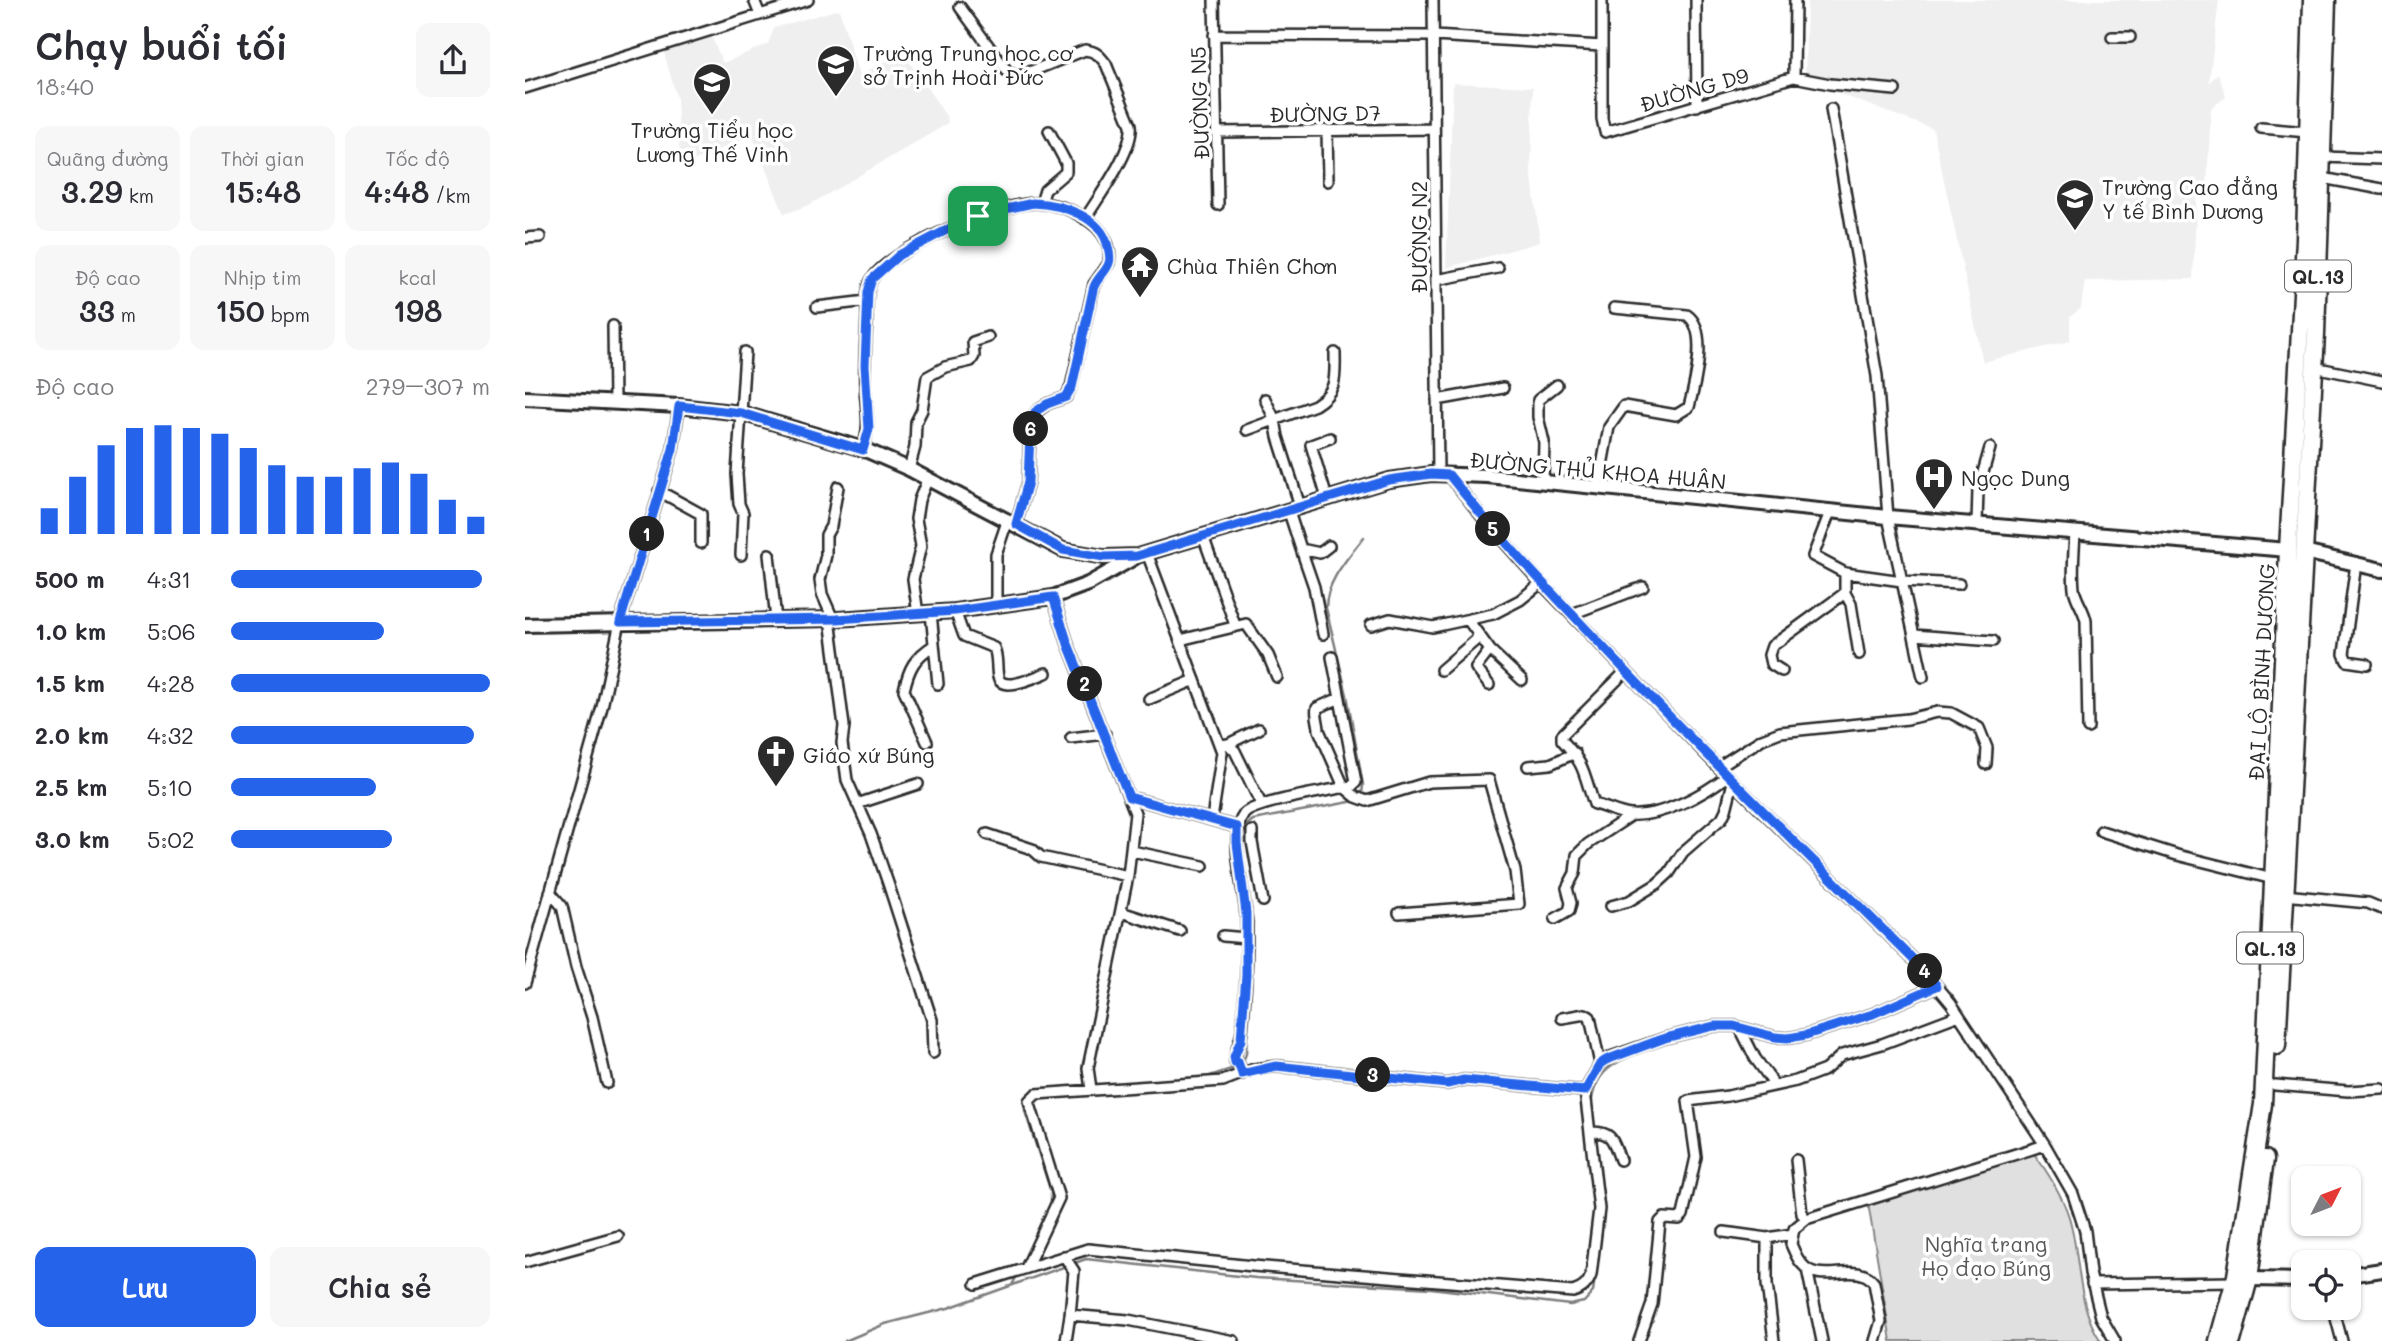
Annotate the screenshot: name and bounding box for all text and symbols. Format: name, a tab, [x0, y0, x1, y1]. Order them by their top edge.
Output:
text: Chạy buổi tối	[35, 20, 288, 70]
button: share	[416, 23, 490, 97]
place label: Trường Trung học cơ sở Trịnh Hoài Đức	[863, 39, 1074, 90]
school or university icon: Trường Trung học cơ sở Trịnh Hoài Đức	[815, 43, 857, 98]
street label: ĐƯỜNG N5	[1184, 46, 1214, 160]
school or university icon: Trường Tiểu học Lương Thế Vinh	[691, 61, 733, 116]
street label: ĐƯỜNG D9	[1636, 61, 1752, 117]
text: 18:40	[35, 71, 94, 101]
street label: ĐƯỜNG D7	[1269, 99, 1381, 127]
place label: Trường Tiểu học Lương Thế Vinh	[631, 116, 793, 167]
text: Quãng đường	[47, 146, 168, 171]
text: Thời gian	[221, 146, 304, 171]
text: Tốc độ	[385, 146, 450, 171]
text: 3.29	[61, 171, 123, 211]
text: 15:48	[224, 171, 301, 211]
text: 4:48	[364, 171, 429, 211]
place label: Trường Cao đẳng Y tế Bình Dương	[2102, 173, 2278, 224]
school or university icon: Trường Cao đẳng Y tế Bình Dương	[2054, 177, 2096, 232]
street label: ĐƯỜNG N2	[1405, 181, 1432, 293]
text: km	[123, 183, 154, 208]
text: /km	[429, 183, 471, 208]
pin	[948, 186, 1008, 246]
icon: arrive	[959, 197, 997, 235]
temple icon: Chùa Thiên Chơn	[1119, 244, 1161, 299]
place label: Chùa Thiên Chơn	[1167, 252, 1337, 279]
road number: QL.13	[2285, 260, 2351, 292]
text: Độ cao	[75, 265, 140, 290]
text: Nhịp tim	[224, 265, 301, 290]
text: kcal	[399, 265, 436, 290]
text: 33	[79, 290, 115, 330]
text: 150	[215, 290, 265, 330]
text: 198	[393, 290, 442, 330]
text: m	[115, 302, 136, 327]
text: bpm	[265, 302, 310, 327]
text: Độ cao	[35, 371, 114, 401]
text: 279–307 m	[366, 371, 490, 401]
pin: 6	[1014, 412, 1049, 446]
text: 6	[1025, 416, 1036, 441]
street label: ĐƯỜNG THỦ KHOA HUÂN	[1469, 445, 1727, 495]
hospital icon: Ngọc Dung	[1913, 456, 1955, 511]
place label: Ngọc Dung	[1961, 464, 2070, 491]
pin: 5	[1475, 512, 1511, 546]
pin: 1	[629, 516, 665, 552]
text: 5	[1487, 516, 1498, 541]
text: 1	[642, 521, 651, 546]
street label: ĐẠI LỘ BÌNH DƯƠNG	[2242, 563, 2280, 781]
text: 500 m	[35, 564, 105, 594]
text: 4:31	[147, 564, 191, 594]
text: 1.0 km	[35, 616, 106, 646]
text: 5:06	[147, 616, 196, 646]
pin: 2	[1067, 666, 1103, 702]
text: 1.5 km	[35, 668, 105, 698]
text: 4:28	[147, 668, 194, 698]
text: 2	[1079, 671, 1090, 696]
text: 2.0 km	[35, 720, 109, 750]
text: 4:32	[147, 720, 194, 750]
church icon: Giáo xứ Búng	[755, 733, 797, 788]
place label: Giáo xứ Búng	[803, 741, 934, 768]
text: 2.5 km	[35, 772, 107, 802]
text: 5:10	[147, 772, 192, 802]
text: 3.0 km	[35, 824, 110, 854]
text: 5:02	[147, 824, 195, 854]
road number: QL.13	[2237, 932, 2303, 964]
pin: 4	[1907, 954, 1943, 988]
text: 4	[1918, 958, 1931, 983]
pin: 3	[1355, 1058, 1391, 1092]
text: 3	[1367, 1062, 1378, 1087]
north arrow	[2291, 1166, 2361, 1236]
map controls	[2291, 1166, 2361, 1320]
park label: Nghĩa trang Họ đạo Búng	[1921, 1230, 2051, 1281]
button: Lưu	[35, 1247, 256, 1327]
button: Chia sẻ	[270, 1247, 490, 1327]
button: locate	[2291, 1250, 2361, 1320]

